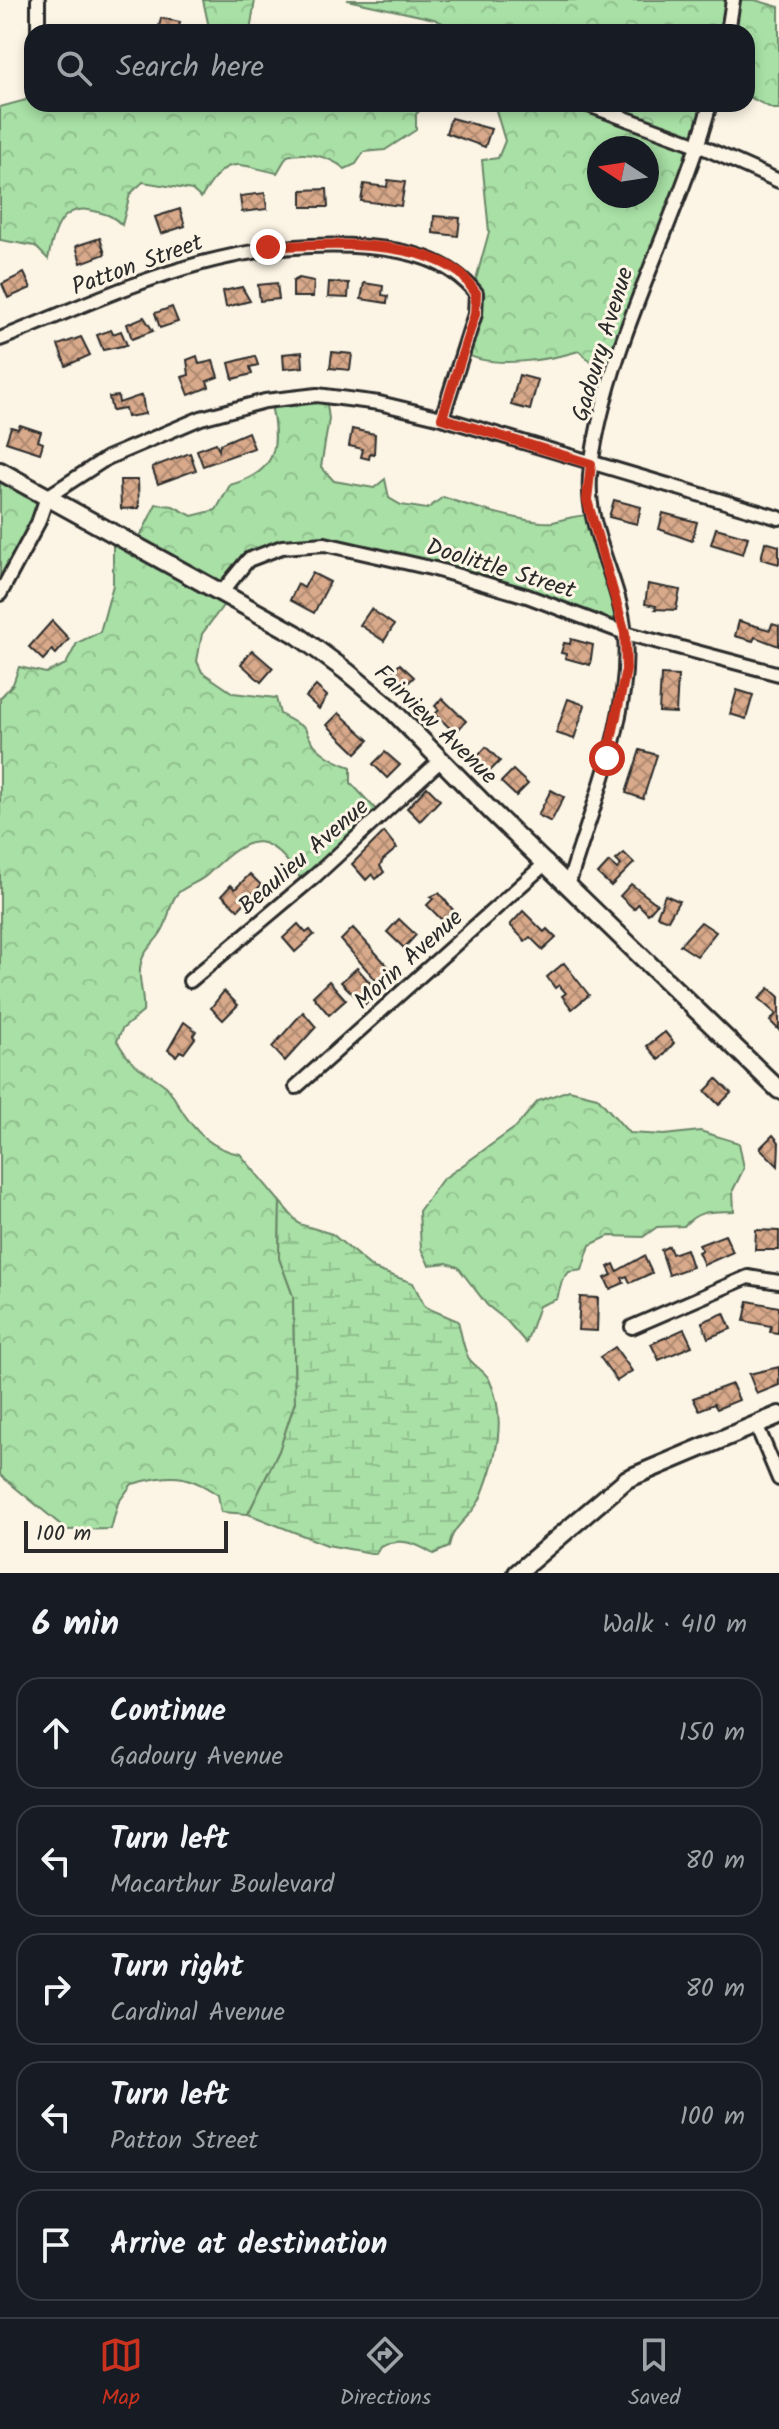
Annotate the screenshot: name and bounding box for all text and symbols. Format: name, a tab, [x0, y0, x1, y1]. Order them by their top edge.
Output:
search box	[24, 24, 755, 112]
text: Search here	[116, 44, 264, 92]
icon: search	[52, 46, 96, 90]
north arrow	[587, 136, 659, 208]
street label: Patton Street	[66, 223, 209, 307]
route end	[250, 229, 286, 265]
street label: Gadoury Avenue	[561, 262, 645, 427]
street label: Doolittle Street	[421, 528, 581, 611]
street label: Fairview Avenue	[364, 655, 506, 795]
route start	[589, 740, 625, 776]
street label: Beaulieu Avenue	[230, 789, 378, 925]
street label: Morin Avenue	[345, 900, 473, 1020]
scale bar	[24, 1517, 228, 1553]
text: 100 m	[36, 1517, 91, 1552]
text: 6 min	[32, 1598, 119, 1652]
text: Walk · 410 m	[602, 1604, 747, 1646]
text: Continue	[110, 1688, 226, 1736]
icon: ahead	[34, 1711, 78, 1755]
text: 150 m	[679, 1712, 745, 1754]
text: Gadoury Avenue	[110, 1736, 283, 1778]
text: Turn left	[110, 1816, 229, 1864]
icon: left	[34, 1839, 78, 1883]
text: 80 m	[685, 1840, 745, 1882]
text: Macarthur Boulevard	[110, 1864, 334, 1906]
text: Turn right	[110, 1944, 243, 1992]
icon: right	[34, 1967, 78, 2011]
text: 80 m	[685, 1968, 745, 2010]
text: Cardinal Avenue	[110, 1992, 285, 2034]
text: Turn left	[110, 2072, 229, 2120]
icon: left	[34, 2095, 78, 2139]
text: 100 m	[680, 2096, 745, 2138]
text: Patton Street	[110, 2120, 258, 2162]
text: Arrive at destination	[110, 2221, 387, 2269]
icon: arrive	[34, 2223, 78, 2267]
tab: Map	[99, 2333, 143, 2416]
tab: Directions	[340, 2333, 431, 2416]
tab: Saved	[628, 2333, 680, 2416]

